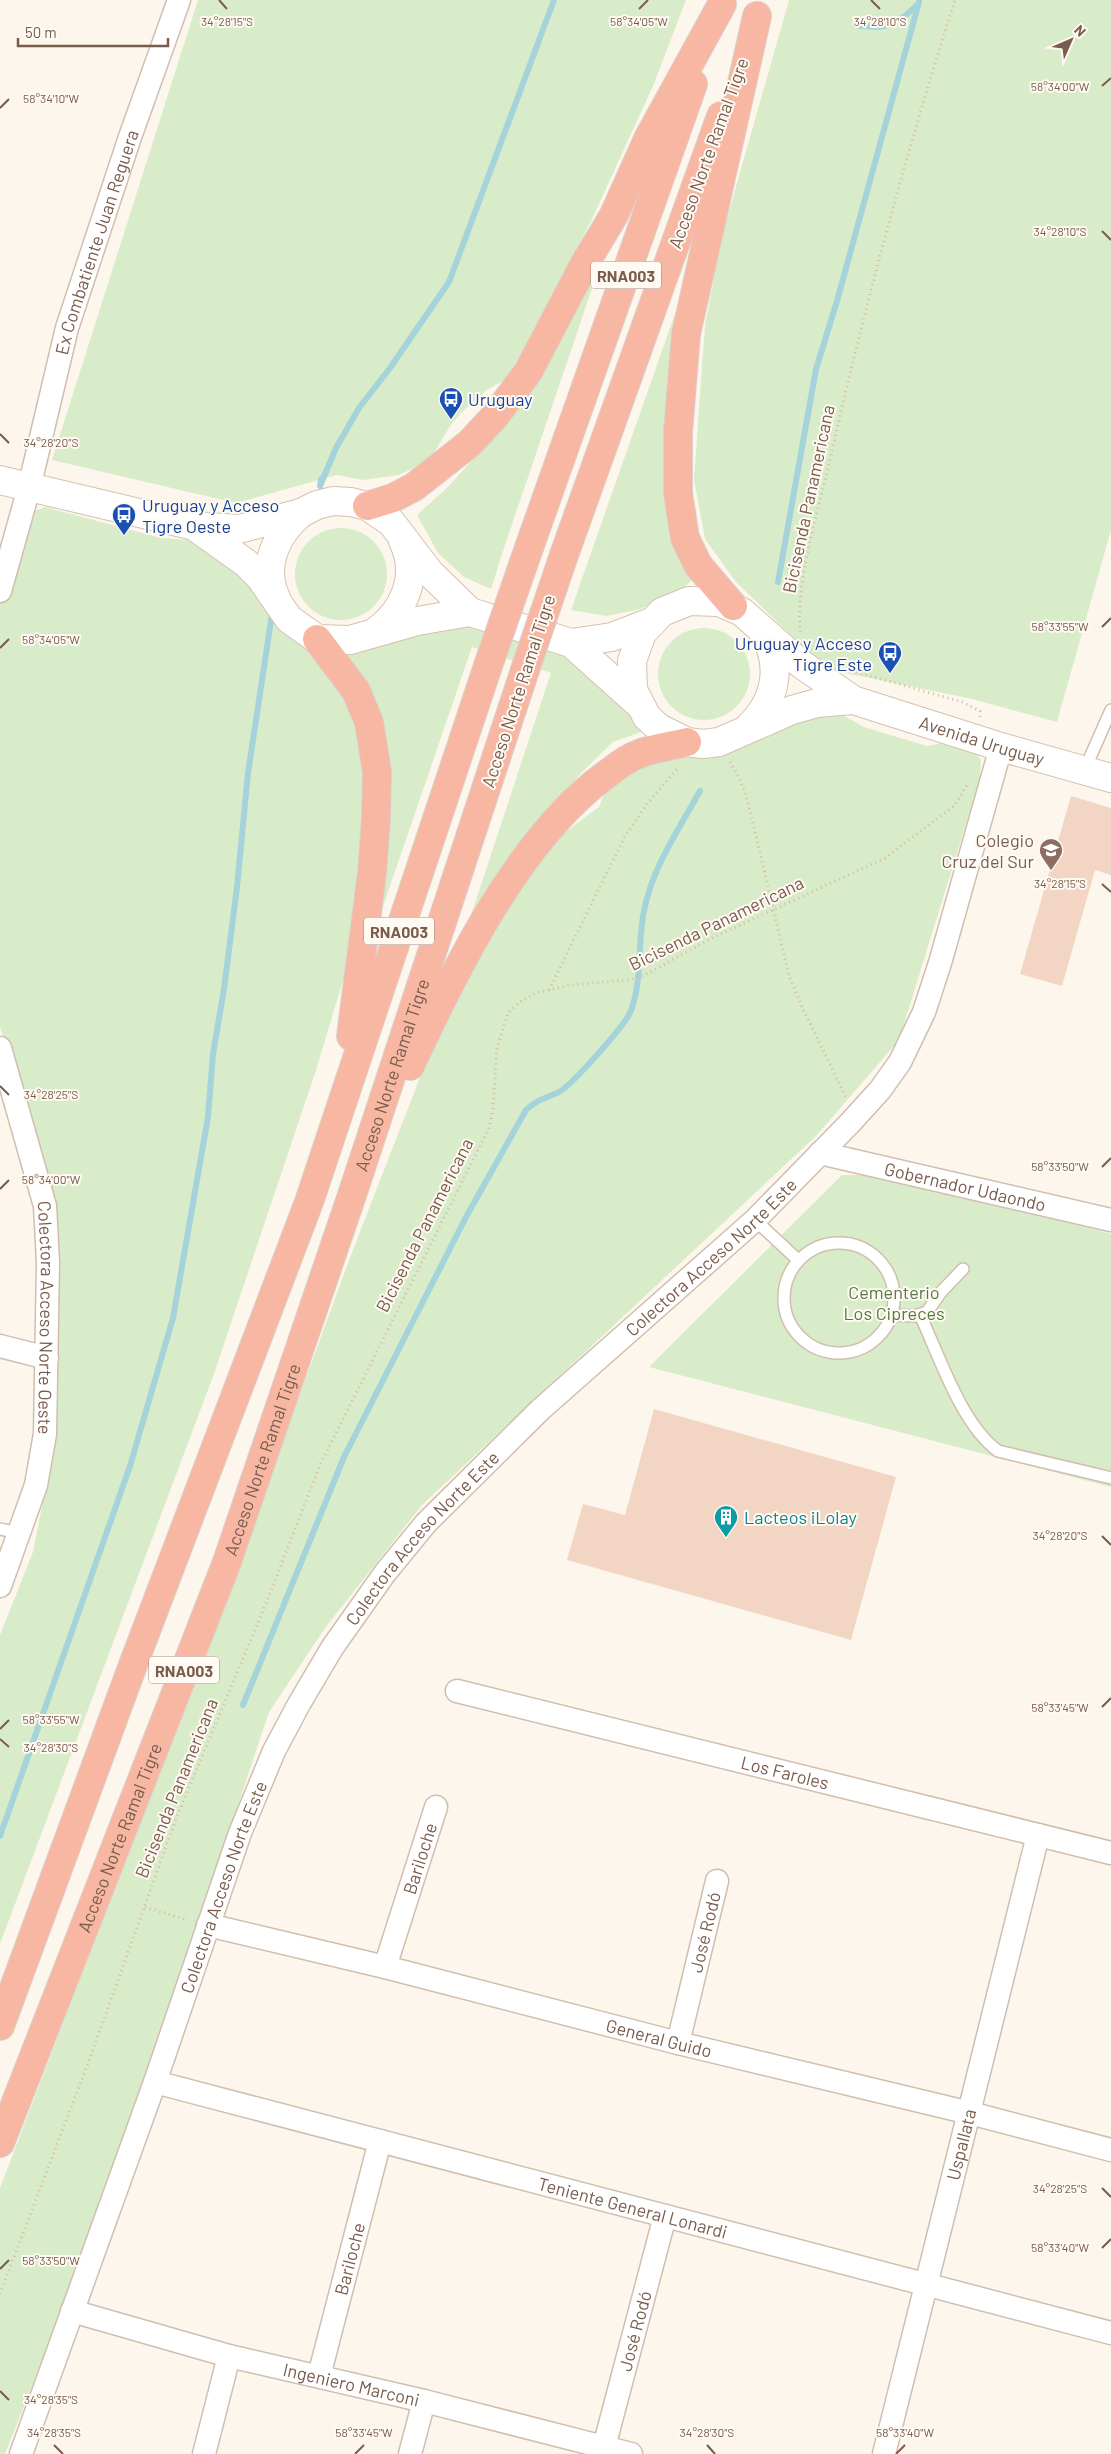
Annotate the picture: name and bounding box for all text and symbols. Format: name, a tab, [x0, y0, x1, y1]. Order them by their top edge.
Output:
text: 34°28'15"S	[201, 14, 253, 28]
text: 58°34'05"W	[610, 14, 668, 28]
text: 34°28'10"S	[854, 14, 906, 28]
scale bar	[18, 15, 168, 47]
north arrow	[1046, 15, 1096, 65]
text: N	[1071, 21, 1090, 40]
text: 50 m	[25, 23, 57, 41]
street label: Acceso Norte Ramal Tigre	[663, 55, 753, 251]
text: 58°34'00"W	[1031, 79, 1090, 93]
text: 58°34'10"W	[23, 91, 79, 105]
street label: Ex Combatiente Juan Reguera	[50, 127, 143, 357]
text: 34°28'10"S	[1034, 224, 1086, 238]
road number: RNA003	[591, 262, 661, 288]
bus stop icon: Uruguay	[438, 386, 464, 420]
place label: Uruguay	[468, 388, 533, 410]
street label: Bicisenda Panamericana	[777, 403, 839, 595]
text: 34°28'20"S	[23, 435, 79, 449]
place label: Uruguay y Acceso Tigre Oeste	[142, 494, 279, 537]
bus stop icon: Uruguay y Acceso Tigre Oeste	[111, 502, 137, 536]
street label: Acceso Norte Ramal Tigre	[476, 592, 560, 790]
text: 58°33'55"W	[1032, 619, 1089, 633]
text: 58°34'05"W	[22, 632, 80, 646]
place label: Uruguay y Acceso Tigre Este	[735, 632, 872, 675]
bus stop icon: Uruguay y Acceso Tigre Este	[877, 640, 903, 674]
street label: Avenida Uruguay	[917, 711, 1047, 770]
place label: Colegio Cruz del Sur	[941, 829, 1034, 872]
school or university icon: Colegio Cruz del Sur	[1038, 837, 1064, 871]
street label: Bicisenda Panamericana	[625, 871, 807, 975]
text: 34°28'15"S	[1034, 876, 1086, 890]
road number: RNA003	[364, 918, 434, 944]
street label: Acceso Norte Ramal Tigre	[350, 976, 434, 1174]
text: 34°28'25"S	[24, 1087, 78, 1101]
street label: Bicisenda Panamericana	[371, 1134, 477, 1316]
street label: Gobernador Udaondo	[882, 1157, 1048, 1216]
text: 58°33'50"W	[1031, 1159, 1089, 1173]
text: 58°34'00"W	[22, 1172, 81, 1186]
street label: Colectora Acceso Norte Este	[621, 1173, 801, 1340]
street label: Colectora Acceso Norte Oeste	[34, 1200, 59, 1435]
park label: Cementerio Los Cipreces	[843, 1281, 945, 1324]
street label: Acceso Norte Ramal Tigre	[219, 1361, 305, 1558]
street label: Colectora Acceso Norte Este	[341, 1446, 503, 1629]
building icon: Lacteos iLolay	[713, 1504, 739, 1538]
place label: Lacteos iLolay	[744, 1506, 857, 1528]
text: 34°28'20"S	[1032, 1528, 1088, 1542]
road number: RNA003	[149, 1656, 219, 1684]
street label: Bicisenda Panamericana	[130, 1695, 222, 1881]
text: 58°33'45"W	[1031, 1700, 1089, 1714]
text: 58°33'55"W	[23, 1712, 80, 1726]
text: 34°28'30"S	[24, 1740, 78, 1754]
street label: Acceso Norte Ramal Tigre	[72, 1740, 166, 1935]
street label: Los Faroles	[739, 1751, 831, 1794]
street label: Colectora Acceso Norte Este	[175, 1778, 271, 1996]
street label: Bariloche	[398, 1820, 441, 1897]
street label: José Rodó	[684, 1890, 725, 1975]
street label: General Guido	[604, 2014, 714, 2062]
street label: Uspallata	[942, 2107, 980, 2182]
street label: Teniente General Lonardi	[536, 2172, 730, 2243]
text: 34°28'25"S	[1033, 2181, 1087, 2195]
street label: Bariloche	[329, 2220, 369, 2297]
text: 58°33'40"W	[1031, 2240, 1089, 2254]
text: 58°33'50"W	[22, 2253, 80, 2267]
street label: José Rodó	[613, 2288, 656, 2374]
street label: Ingeniero Marconi	[281, 2358, 422, 2411]
text: 34°28'35"S	[24, 2392, 78, 2406]
text: 34°28'35"S	[27, 2425, 81, 2439]
text: 58°33'45"W	[335, 2425, 393, 2439]
text: 34°28'30"S	[680, 2425, 734, 2439]
text: 58°33'40"W	[876, 2425, 934, 2439]

